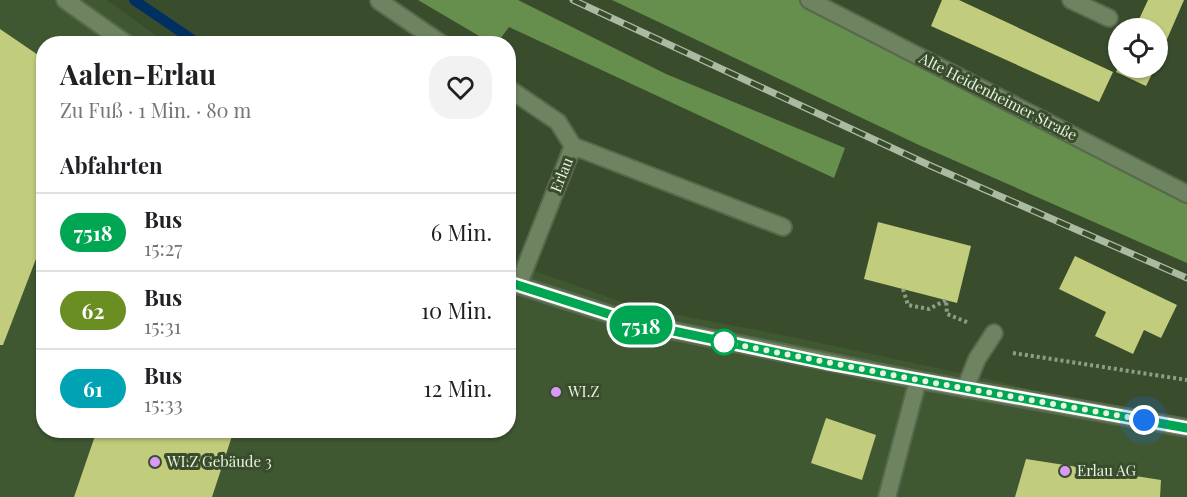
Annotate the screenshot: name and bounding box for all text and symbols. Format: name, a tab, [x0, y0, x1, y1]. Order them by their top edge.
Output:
map controls	[1108, 18, 1168, 78]
button: locate	[1108, 18, 1168, 78]
street label: Alte Heidenheimer Straße	[915, 47, 1081, 145]
text: Aalen-Erlau	[60, 55, 216, 92]
button: heart	[429, 56, 492, 119]
text: Zu Fuß · 1 Min. · 80 m	[60, 96, 251, 123]
text: Abfahrten	[60, 150, 163, 180]
street label: Erlau	[545, 154, 577, 195]
text: Bus	[144, 204, 182, 234]
text: 6 Min.	[431, 217, 492, 247]
text: 7518	[73, 218, 113, 246]
text: 15:27	[144, 234, 182, 261]
text: Bus	[144, 282, 182, 312]
text: 10 Min.	[421, 295, 492, 325]
text: 62	[82, 296, 104, 324]
line badge: 7518	[599, 306, 683, 344]
text: 7518	[621, 311, 661, 339]
text: 15:31	[144, 312, 181, 339]
unlabelled marker	[711, 329, 737, 355]
text: Bus	[144, 360, 182, 390]
text: 12 Min.	[424, 373, 492, 403]
text: 61	[83, 374, 103, 402]
place label: WI.Z	[567, 381, 599, 401]
marker: WI.Z	[549, 385, 563, 399]
text: 15:33	[144, 390, 183, 417]
your location	[1129, 405, 1159, 435]
place label: WI.Z Gebäude 3	[166, 451, 272, 471]
marker: WI.Z Gebäude 3	[148, 455, 162, 469]
place label: Erlau AG	[1077, 460, 1137, 480]
marker: Erlau AG	[1058, 464, 1072, 478]

